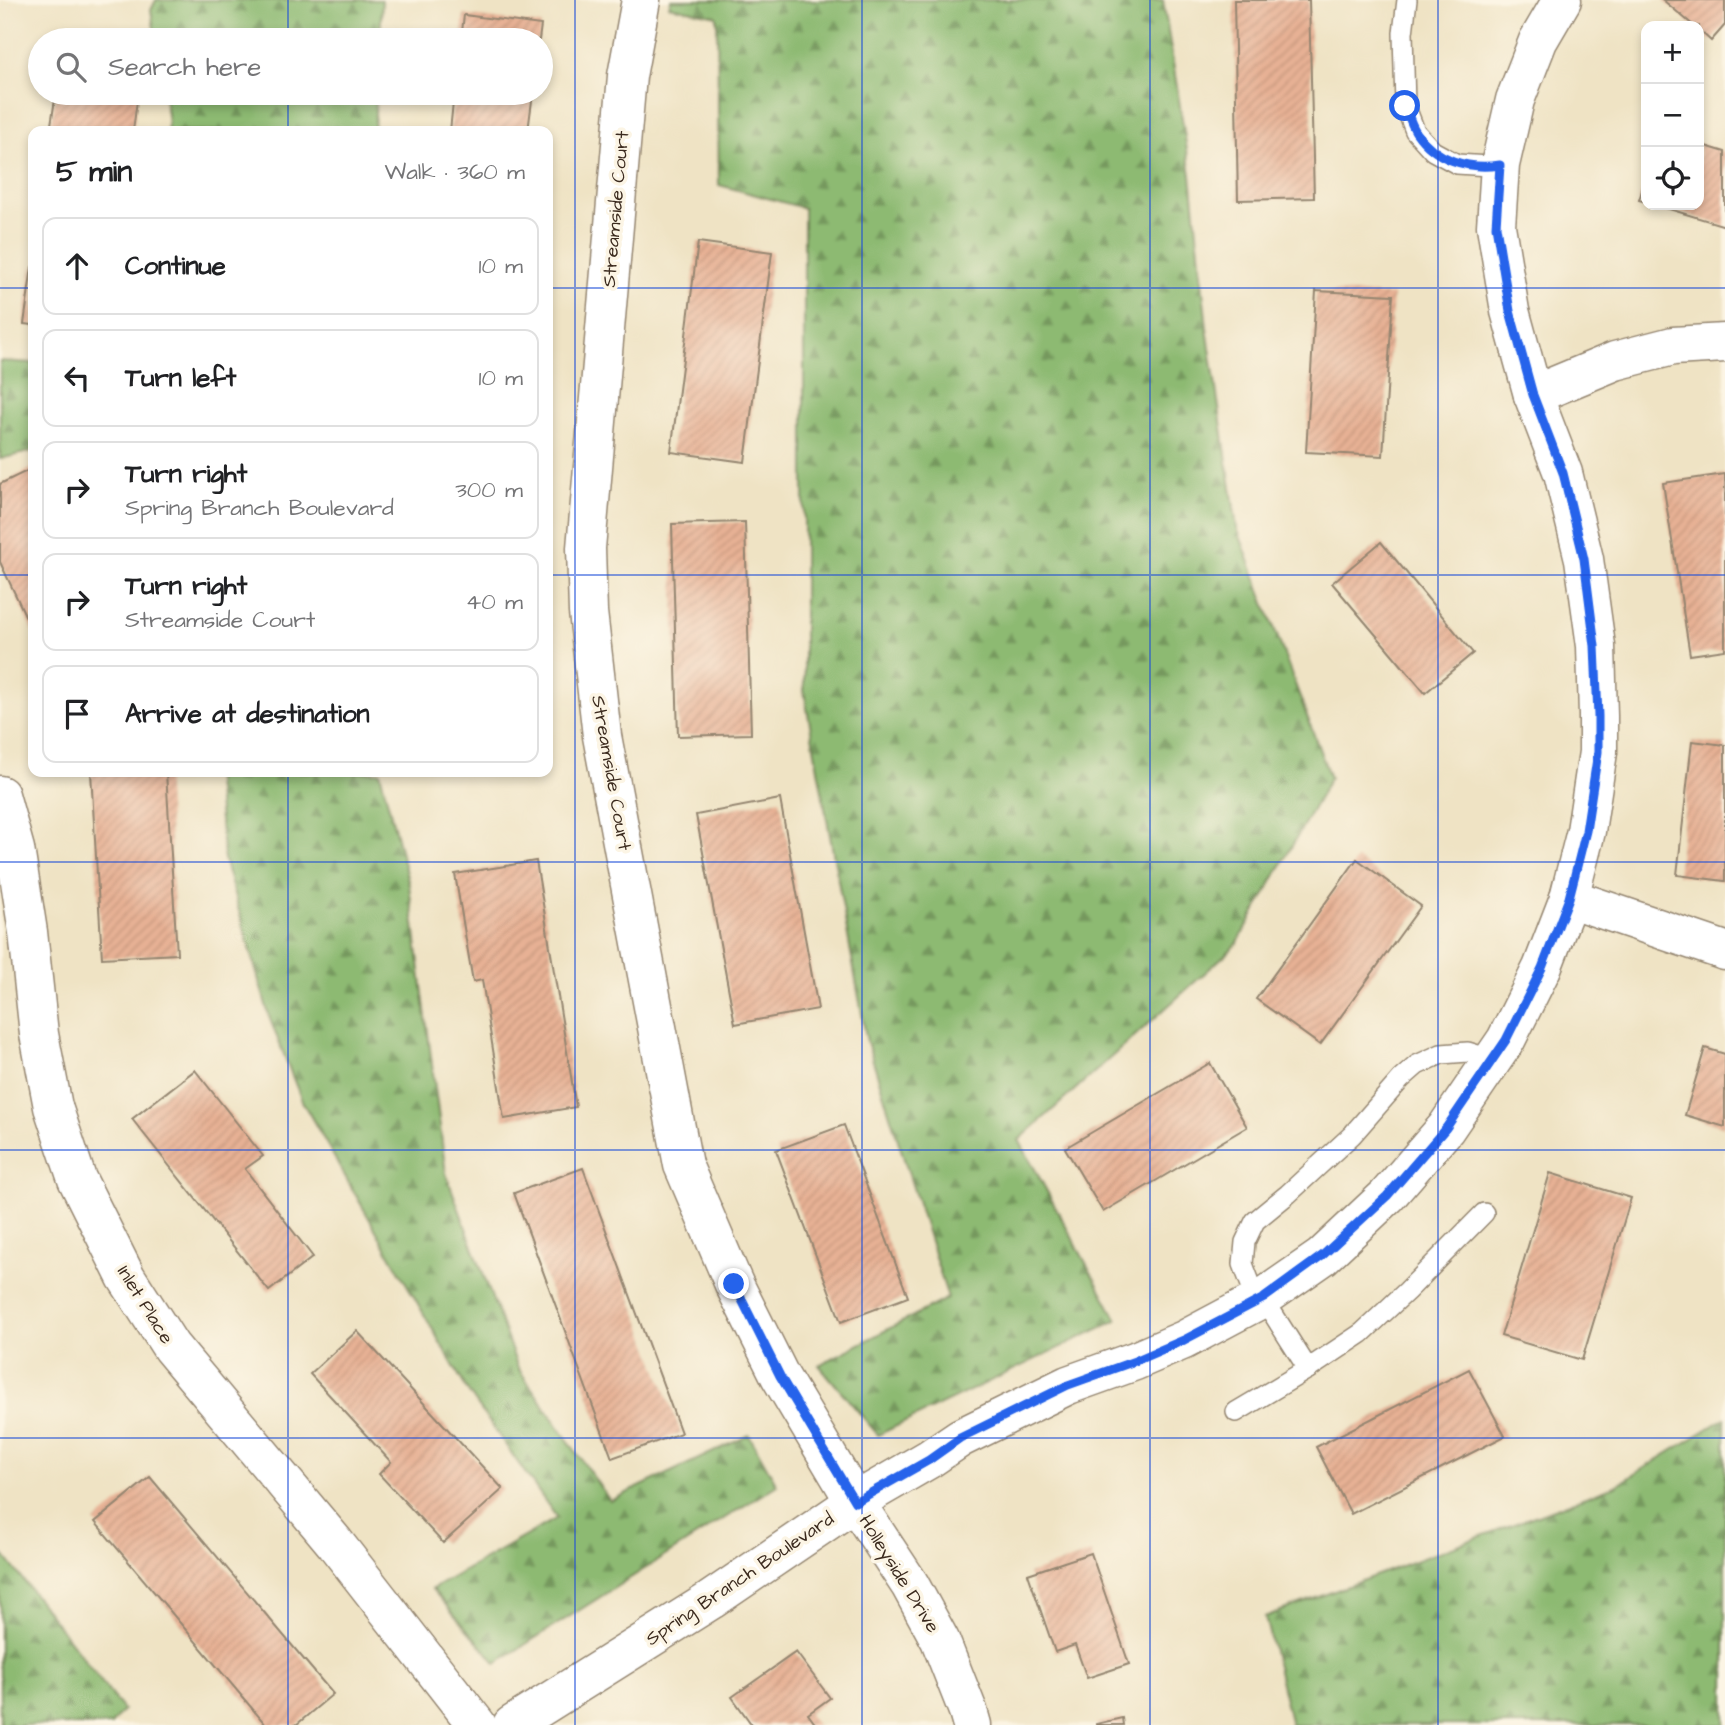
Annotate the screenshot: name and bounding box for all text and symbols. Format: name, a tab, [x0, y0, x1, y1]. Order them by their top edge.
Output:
map controls	[1641, 21, 1704, 210]
button: +	[1641, 21, 1704, 84]
search box	[28, 28, 553, 105]
icon: search	[52, 48, 90, 86]
text: Search here	[108, 49, 261, 85]
button: −	[1641, 84, 1704, 147]
route start	[1389, 90, 1420, 121]
street label: Streamside Court	[596, 129, 636, 288]
button: locate	[1641, 147, 1704, 210]
text: 5 min	[56, 151, 132, 193]
text: Walk · 360 m	[385, 156, 525, 188]
icon: ahead	[58, 247, 96, 285]
text: Continue	[125, 248, 226, 284]
text: 10 m	[478, 250, 523, 282]
icon: left	[58, 359, 96, 397]
text: Turn left	[125, 360, 236, 396]
text: 10 m	[478, 362, 523, 394]
text: Turn right	[125, 456, 247, 492]
icon: right	[58, 471, 96, 509]
text: 300 m	[455, 474, 523, 506]
text: Spring Branch Boulevard	[125, 492, 394, 524]
text: Turn right	[125, 568, 247, 604]
icon: right	[58, 583, 96, 621]
text: 40 m	[466, 586, 523, 618]
text: Streamside Court	[125, 604, 315, 636]
street label: Streamside Court	[584, 693, 638, 853]
icon: arrive	[58, 695, 96, 733]
text: Arrive at destination	[125, 696, 370, 732]
street label: Inlet Place	[110, 1261, 180, 1349]
route end	[718, 1268, 749, 1299]
street label: Spring Branch Boulevard	[640, 1506, 840, 1653]
street label: Holleyside Drive	[851, 1510, 946, 1639]

